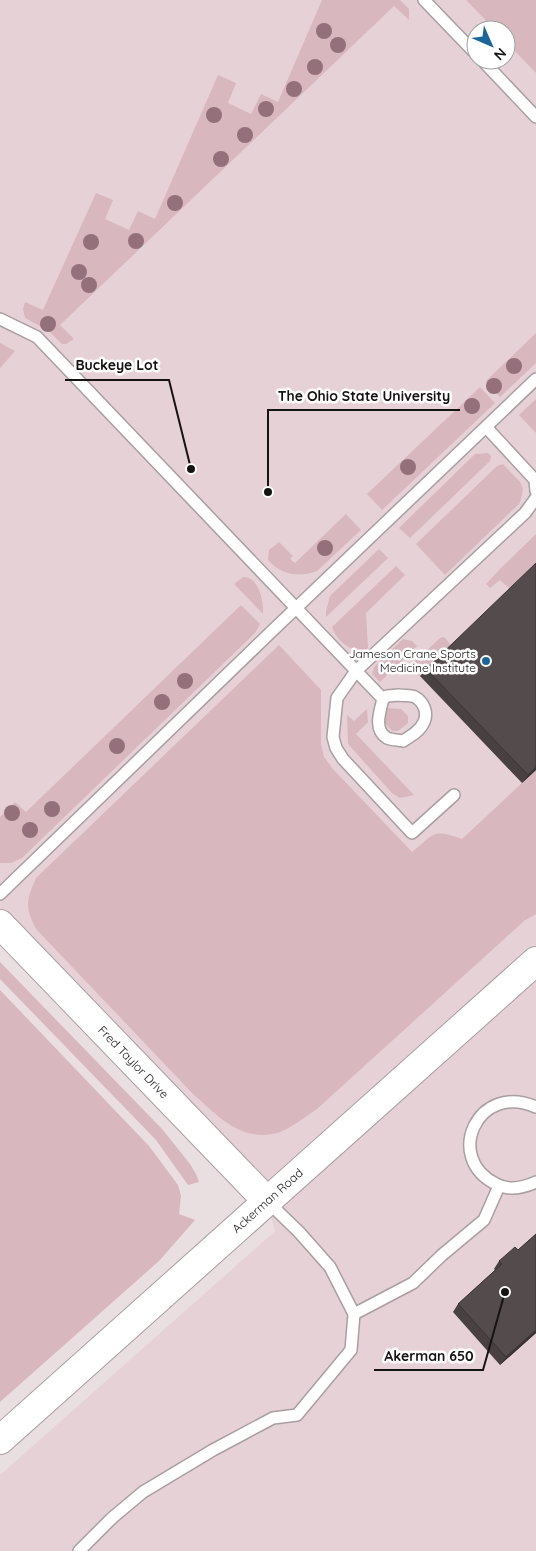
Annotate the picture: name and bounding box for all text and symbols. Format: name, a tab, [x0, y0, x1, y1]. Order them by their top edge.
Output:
north arrow	[466, 20, 516, 70]
text: N	[490, 44, 510, 64]
callout: Buckeye Lot	[65, 351, 169, 380]
text: Buckeye Lot	[75, 356, 159, 374]
callout: The Ohio State University	[268, 381, 460, 410]
text: The Ohio State University	[278, 387, 450, 405]
place label: Jameson Crane Sports Medicine Institute	[349, 646, 476, 675]
marker: Jameson Crane Sports Medicine Institute	[480, 655, 492, 667]
street label: Fred Taylor Drive	[95, 1022, 172, 1102]
street label: Ackerman Road	[229, 1165, 306, 1236]
callout: Akerman 650	[374, 1341, 483, 1370]
text: Akerman 650	[384, 1347, 474, 1365]

